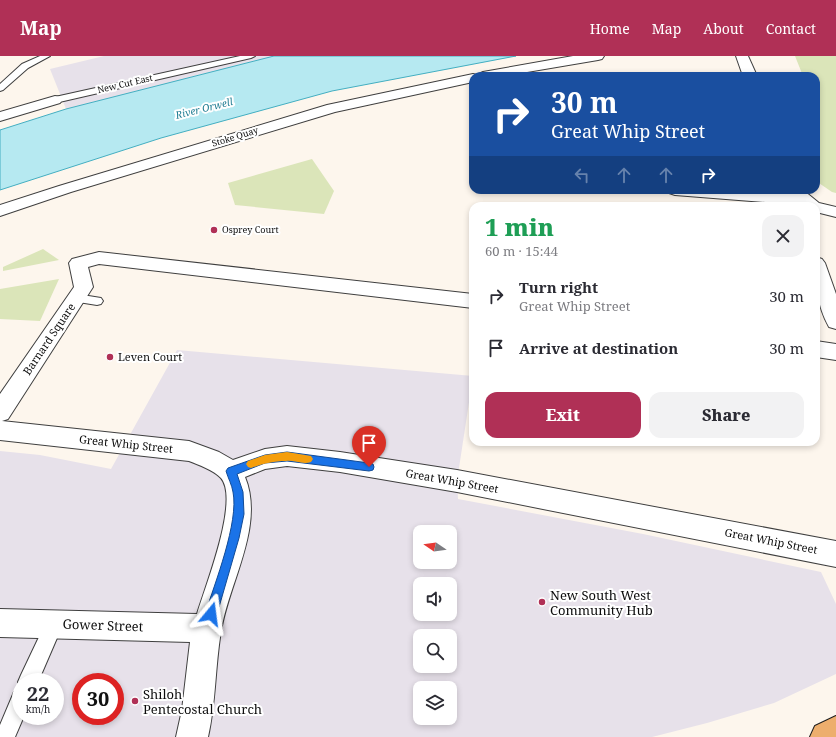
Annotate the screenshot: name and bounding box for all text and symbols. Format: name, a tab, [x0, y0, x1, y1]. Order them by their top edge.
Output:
text: Map	[20, 15, 62, 41]
text: Home	[590, 19, 630, 38]
text: Map	[652, 19, 681, 38]
text: About	[703, 19, 744, 38]
text: Contact	[766, 19, 816, 38]
street label: New Cut East	[96, 71, 154, 96]
text: 30 m	[551, 83, 618, 121]
icon: right	[485, 88, 537, 140]
water label: River Orwell	[173, 94, 234, 122]
text: Great Whip Street	[551, 119, 705, 143]
street label: Stoke Quay	[210, 123, 261, 150]
icon: left	[571, 164, 593, 186]
icon: ahead	[613, 164, 635, 186]
icon: ahead	[655, 164, 677, 186]
icon: right	[697, 164, 719, 186]
text: 1 min	[485, 210, 554, 243]
button: close	[762, 215, 804, 257]
place label: Osprey Court	[222, 223, 279, 236]
marker: Osprey Court	[209, 225, 219, 235]
text: 60 m · 15:44	[485, 242, 558, 260]
text: Turn right	[519, 277, 598, 297]
icon: right	[485, 285, 507, 307]
text: 30 m	[769, 286, 804, 306]
text: Great Whip Street	[519, 297, 630, 315]
street label: Barnard Square	[19, 300, 78, 378]
icon: arrive	[485, 337, 507, 359]
text: Arrive at destination	[519, 338, 678, 358]
text: 30 m	[769, 338, 804, 358]
place label: Leven Court	[118, 349, 182, 364]
marker: Leven Court	[105, 352, 115, 362]
button: Exit	[485, 392, 641, 438]
button: Share	[649, 392, 804, 438]
pin	[352, 426, 386, 467]
street label: Great Whip Street	[78, 431, 174, 456]
icon: arrive	[358, 432, 380, 454]
street label: Great Whip Street	[404, 465, 500, 496]
street label: Great Whip Street	[723, 524, 819, 557]
north arrow	[413, 525, 457, 569]
map controls	[413, 525, 457, 725]
button: sound	[413, 577, 457, 621]
place label: New South West Community Hub	[550, 586, 653, 619]
position arrow	[190, 593, 232, 635]
marker: New South West Community Hub	[537, 597, 547, 607]
street label: Gower Street	[62, 615, 144, 635]
button: search	[413, 629, 457, 673]
speed limit sign: 30	[72, 673, 124, 725]
text: 22	[27, 680, 49, 707]
button: layers	[413, 681, 457, 725]
place label: Shiloh Pentecostal Church	[143, 685, 262, 718]
marker: Shiloh Pentecostal Church	[130, 696, 140, 706]
text: km/h	[26, 702, 50, 716]

